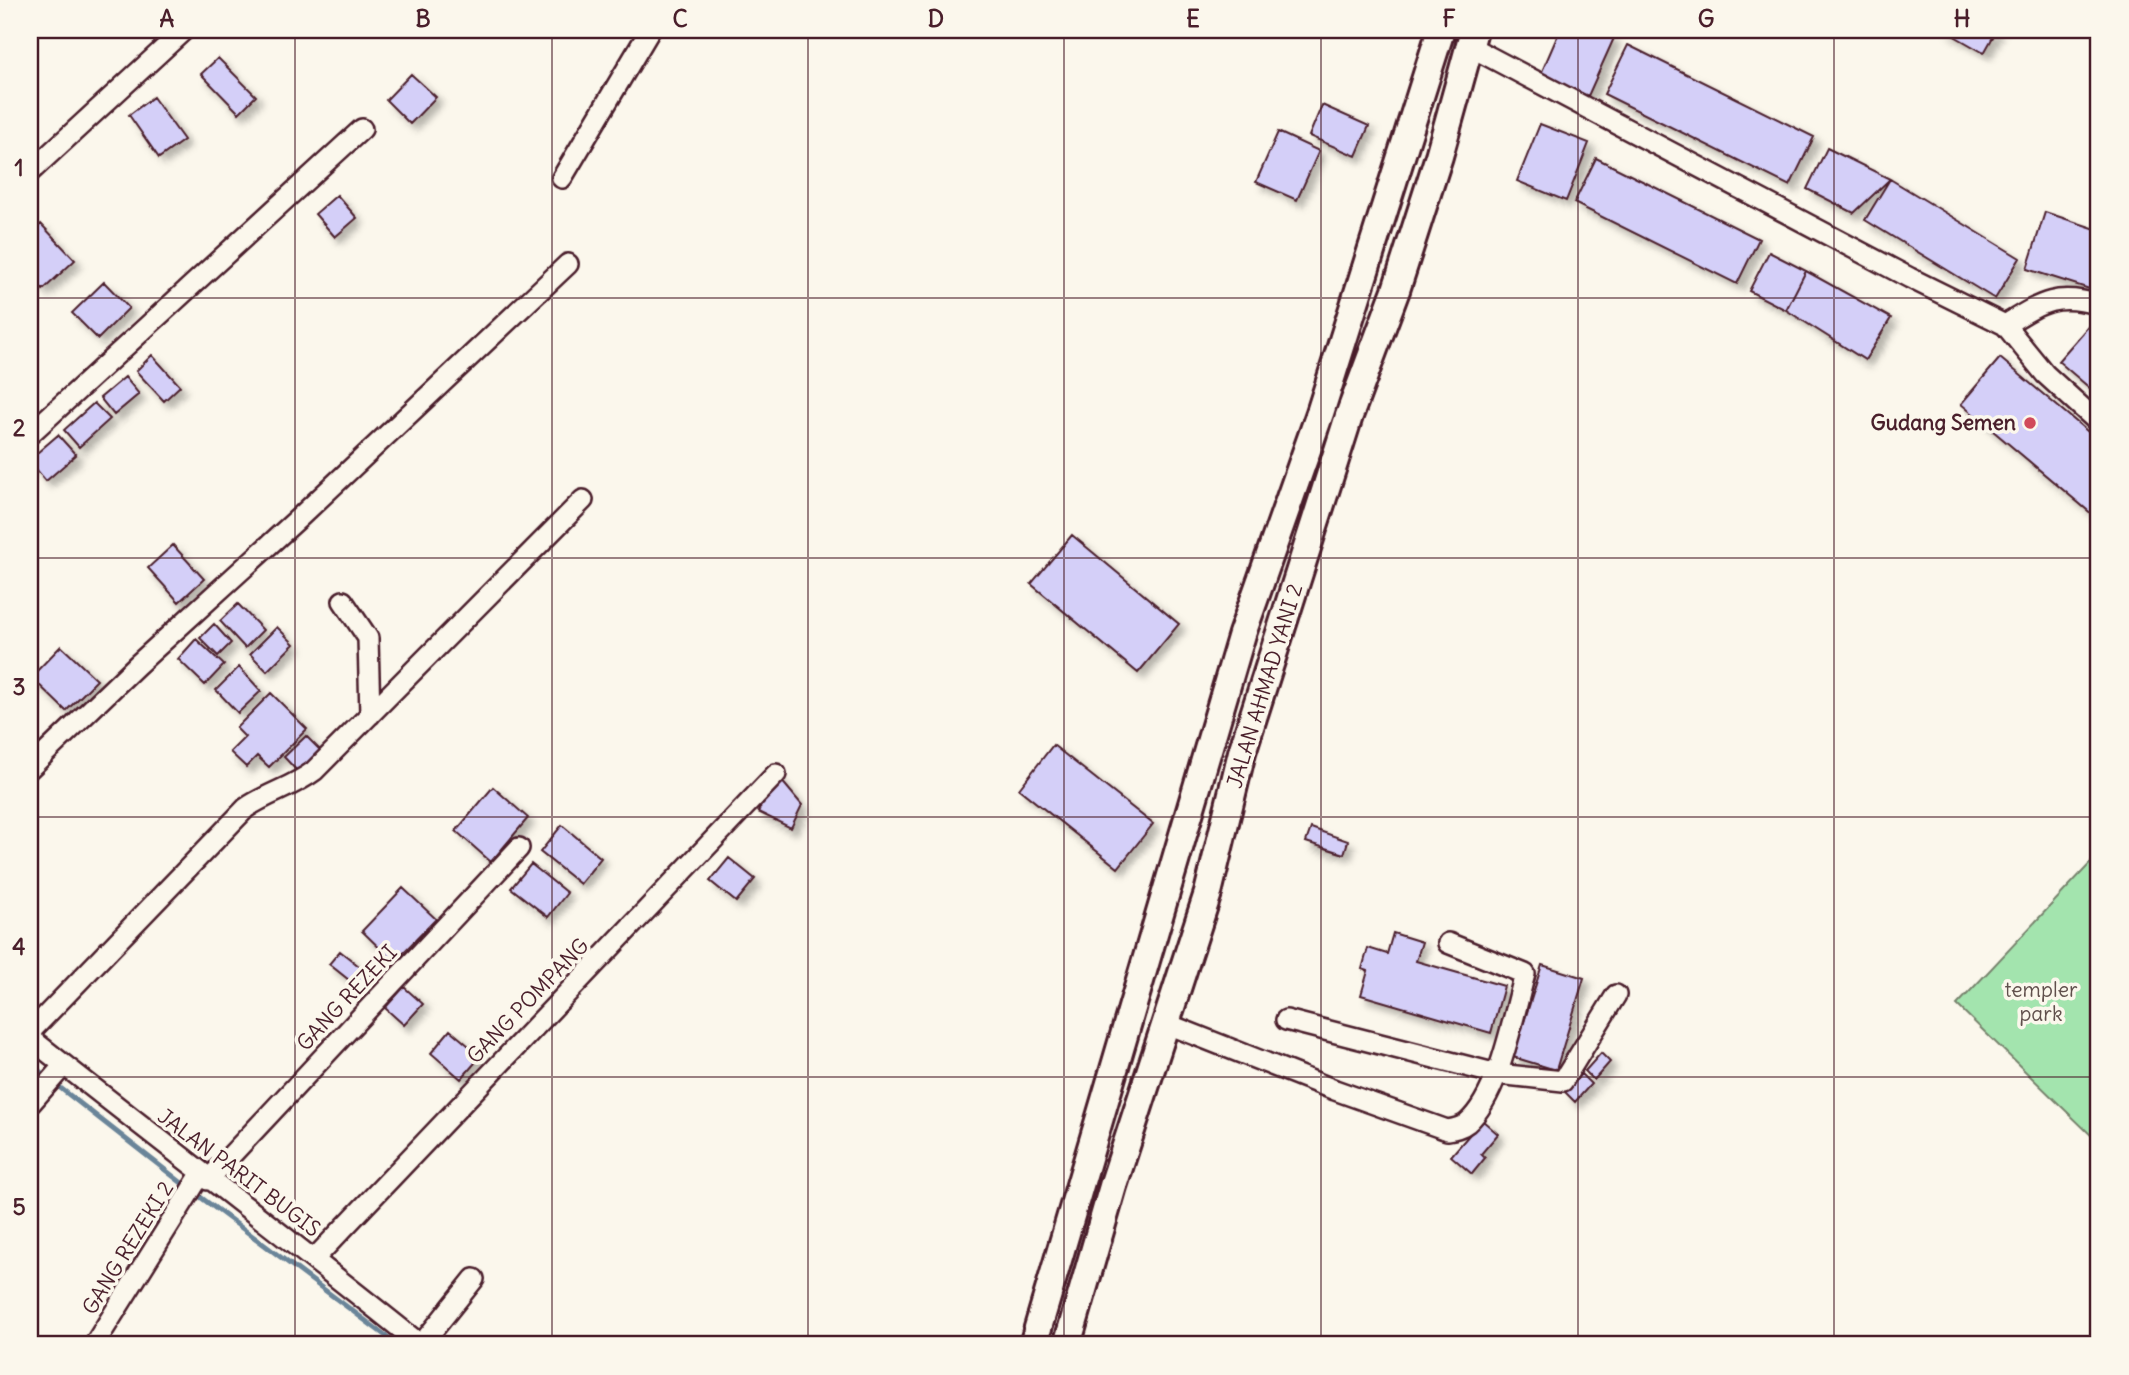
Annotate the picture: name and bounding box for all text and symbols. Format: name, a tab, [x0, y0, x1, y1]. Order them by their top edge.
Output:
text: A	[160, 4, 175, 33]
text: B	[415, 4, 431, 33]
text: C	[672, 4, 688, 33]
text: D	[928, 4, 944, 33]
text: E	[1186, 4, 1200, 33]
text: F	[1442, 4, 1456, 33]
text: G	[1698, 4, 1714, 33]
text: H	[1954, 4, 1970, 33]
text: 1	[14, 153, 24, 182]
place label: Gudang Semen	[1871, 409, 2016, 436]
text: 2	[13, 413, 26, 442]
marker: Gudang Semen	[2022, 415, 2038, 431]
street label: JALAN AHMAD YANI 2	[1221, 580, 1308, 791]
text: 3	[12, 672, 26, 701]
text: 4	[12, 932, 26, 961]
street label: GANG POMPANG	[461, 932, 594, 1069]
street label: GANG REZEKI	[291, 939, 403, 1056]
park label: templer park	[2004, 976, 2078, 1027]
street label: JALAN PARIT BUGIS	[153, 1103, 326, 1243]
street label: GANG REZEKI 2	[76, 1176, 179, 1319]
text: 5	[12, 1192, 26, 1221]

